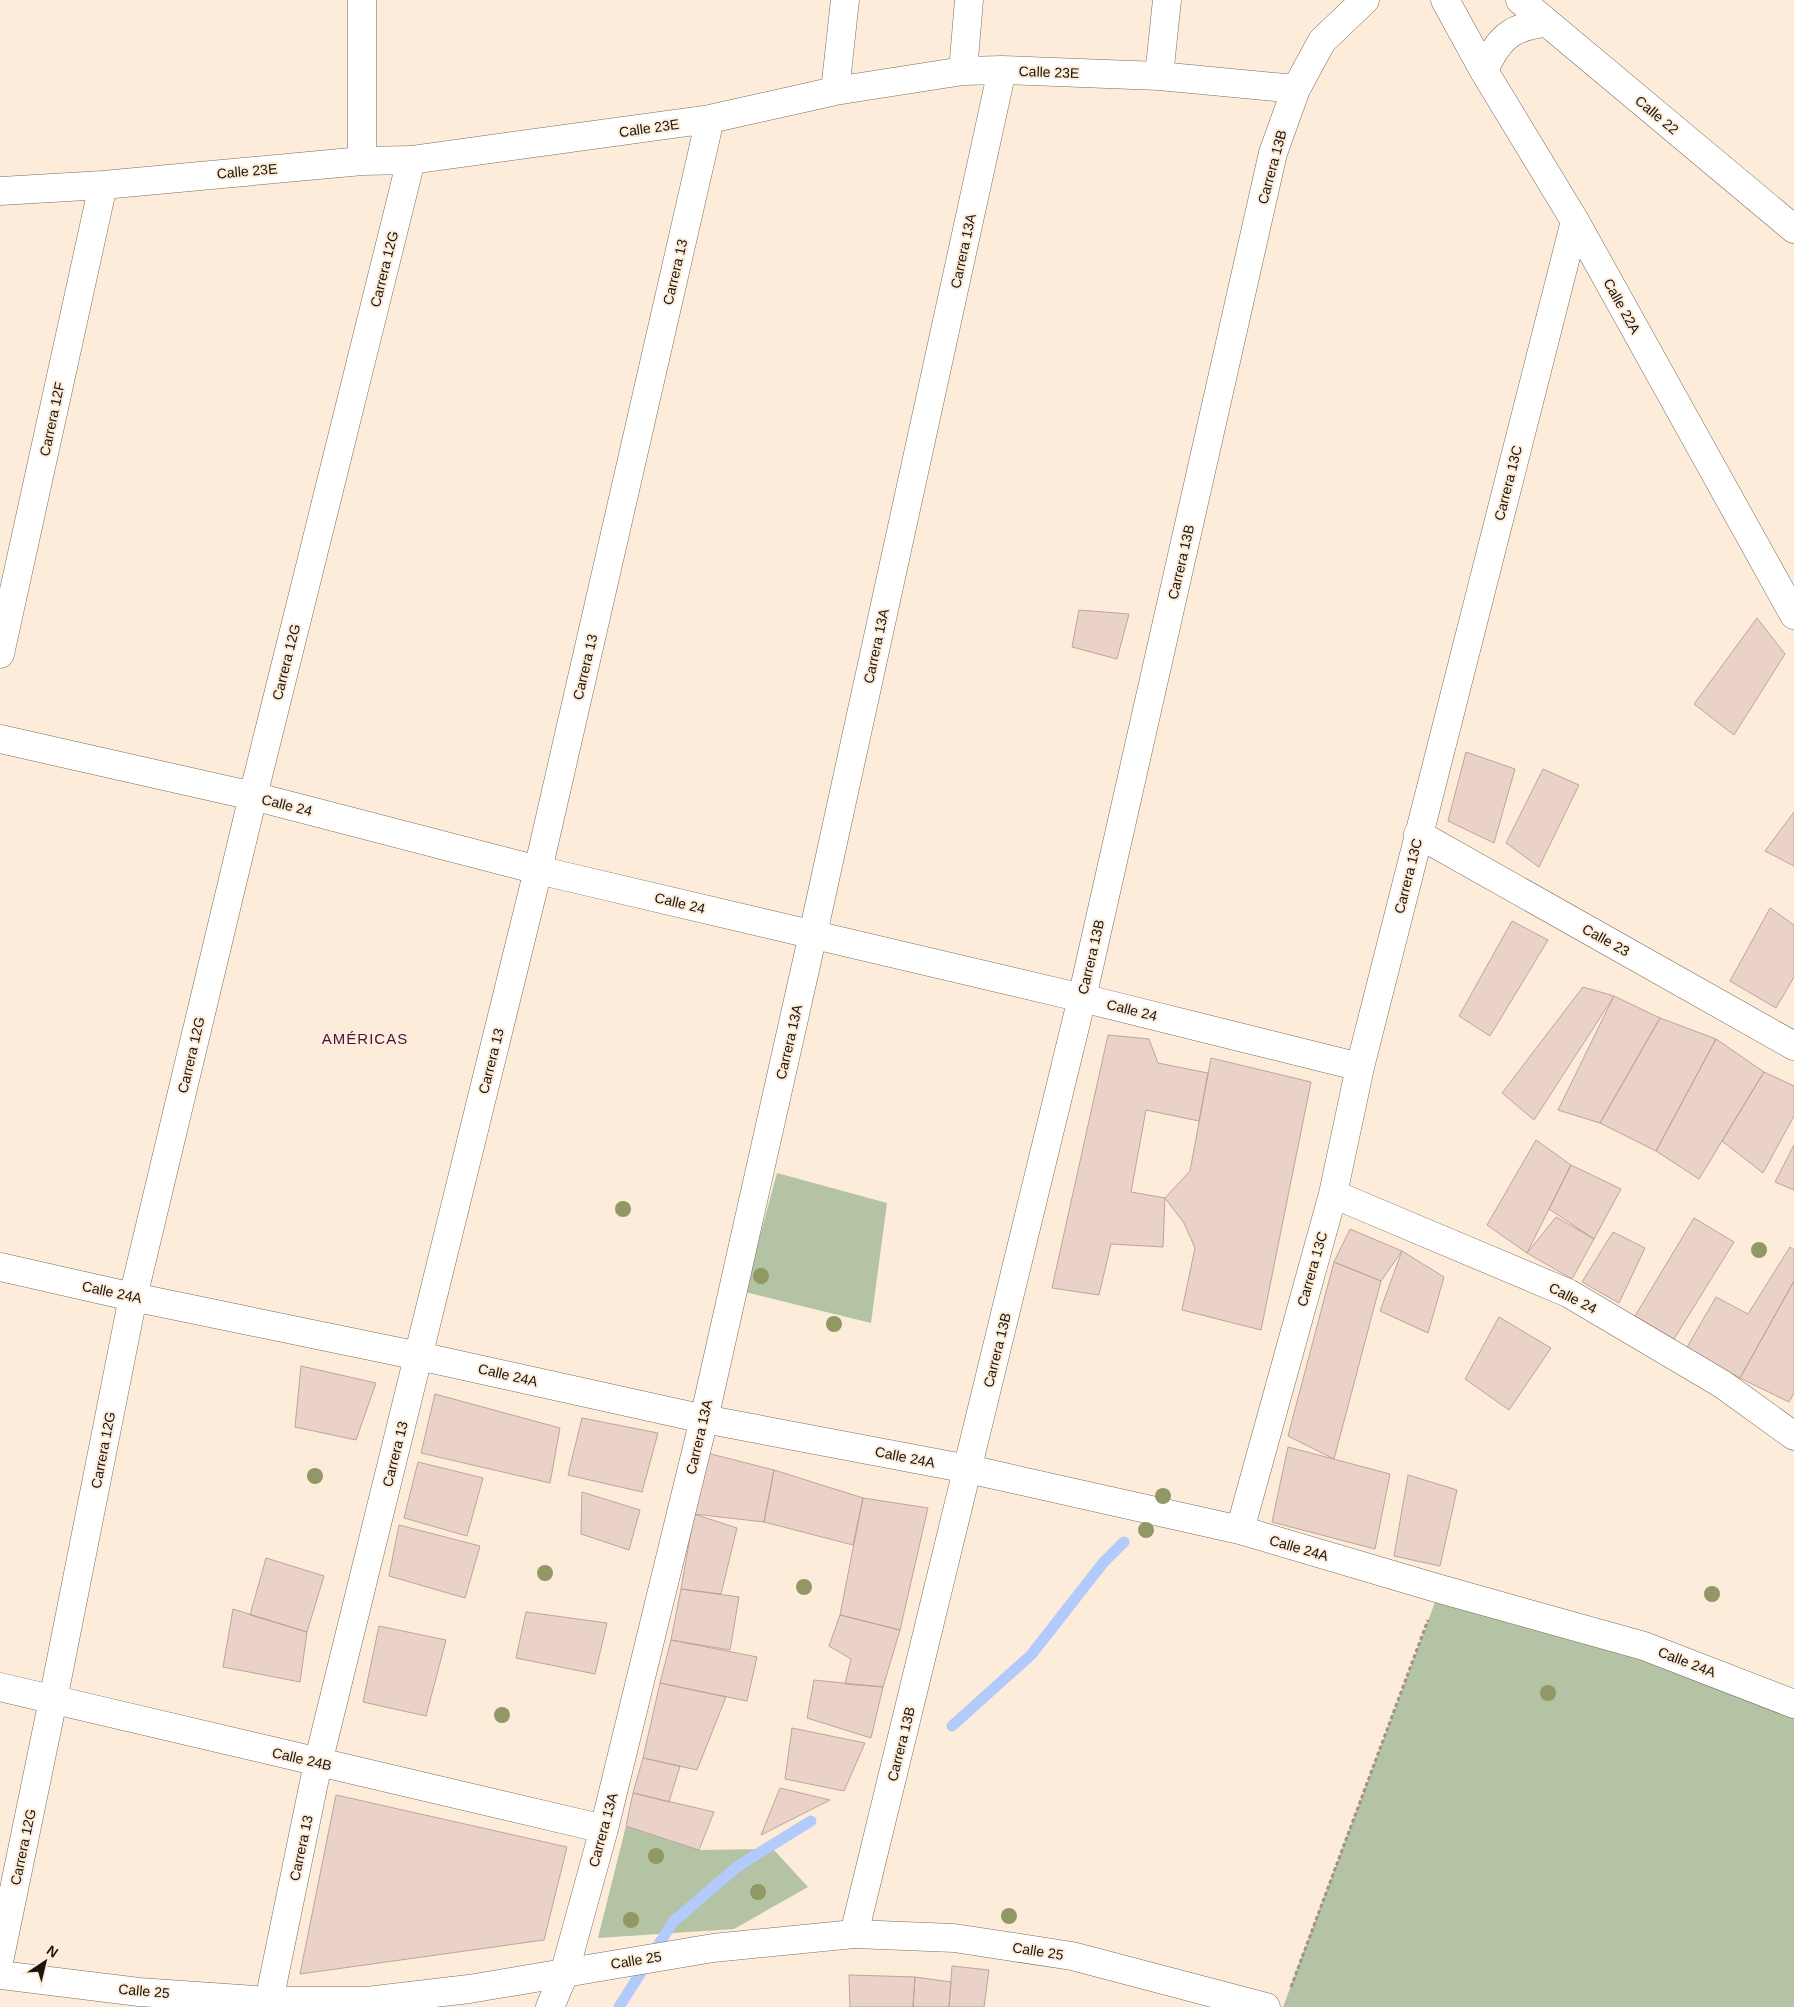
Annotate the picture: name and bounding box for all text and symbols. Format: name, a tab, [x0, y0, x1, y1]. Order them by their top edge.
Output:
street label: Calle 23E	[1018, 63, 1080, 81]
street label: Calle 22	[1632, 92, 1682, 138]
street label: Calle 23E	[618, 116, 680, 140]
street label: Carrera 13B	[1254, 128, 1290, 206]
street label: Calle 23E	[216, 160, 278, 182]
street label: Carrera 13A	[947, 211, 979, 290]
street label: Carrera 12G	[367, 229, 401, 309]
street label: Carrera 13	[660, 237, 690, 306]
street label: Calle 22A	[1600, 276, 1644, 337]
street label: Carrera 12F	[36, 380, 68, 458]
street label: Carrera 13C	[1491, 444, 1525, 522]
street label: Carrera 13B	[1165, 523, 1197, 601]
street label: Carrera 13A	[860, 606, 892, 685]
street label: Carrera 12G	[269, 622, 303, 702]
street label: Carrera 13	[570, 632, 600, 701]
street label: Calle 24	[260, 791, 314, 819]
street label: Carrera 13C	[1391, 837, 1425, 915]
street label: Calle 24	[653, 889, 707, 917]
street label: Carrera 13B	[1075, 918, 1107, 996]
street label: Calle 23	[1580, 921, 1633, 960]
street label: Calle 24	[1105, 996, 1159, 1024]
street label: Carrera 13A	[773, 1002, 806, 1081]
street label: Carrera 12G	[174, 1015, 208, 1095]
street label: Carrera 13	[475, 1026, 507, 1095]
district label: AMÉRICAS	[322, 1030, 408, 1047]
street label: Carrera 13C	[1294, 1230, 1330, 1308]
street label: Calle 24A	[81, 1278, 144, 1306]
street label: Calle 24	[1546, 1279, 1600, 1317]
street label: Carrera 13B	[980, 1311, 1014, 1389]
street label: Calle 24A	[477, 1360, 540, 1390]
street label: Carrera 13A	[683, 1397, 716, 1476]
street label: Carrera 12G	[88, 1410, 118, 1490]
street label: Carrera 13	[379, 1419, 411, 1488]
street label: Calle 24A	[874, 1443, 937, 1471]
street label: Calle 24A	[1268, 1532, 1331, 1564]
street label: Calle 24A	[1656, 1644, 1719, 1681]
street label: Carrera 13B	[884, 1705, 918, 1783]
street label: Calle 24B	[271, 1744, 333, 1774]
street label: Carrera 13A	[585, 1790, 621, 1869]
street label: Carrera 12G	[7, 1807, 39, 1887]
street label: Carrera 13	[286, 1813, 316, 1882]
north arrow	[20, 1937, 70, 1987]
street label: Calle 25	[1011, 1939, 1065, 1963]
text: N	[44, 1942, 61, 1961]
street label: Calle 25	[609, 1948, 663, 1972]
street label: Calle 25	[118, 1981, 170, 2001]

